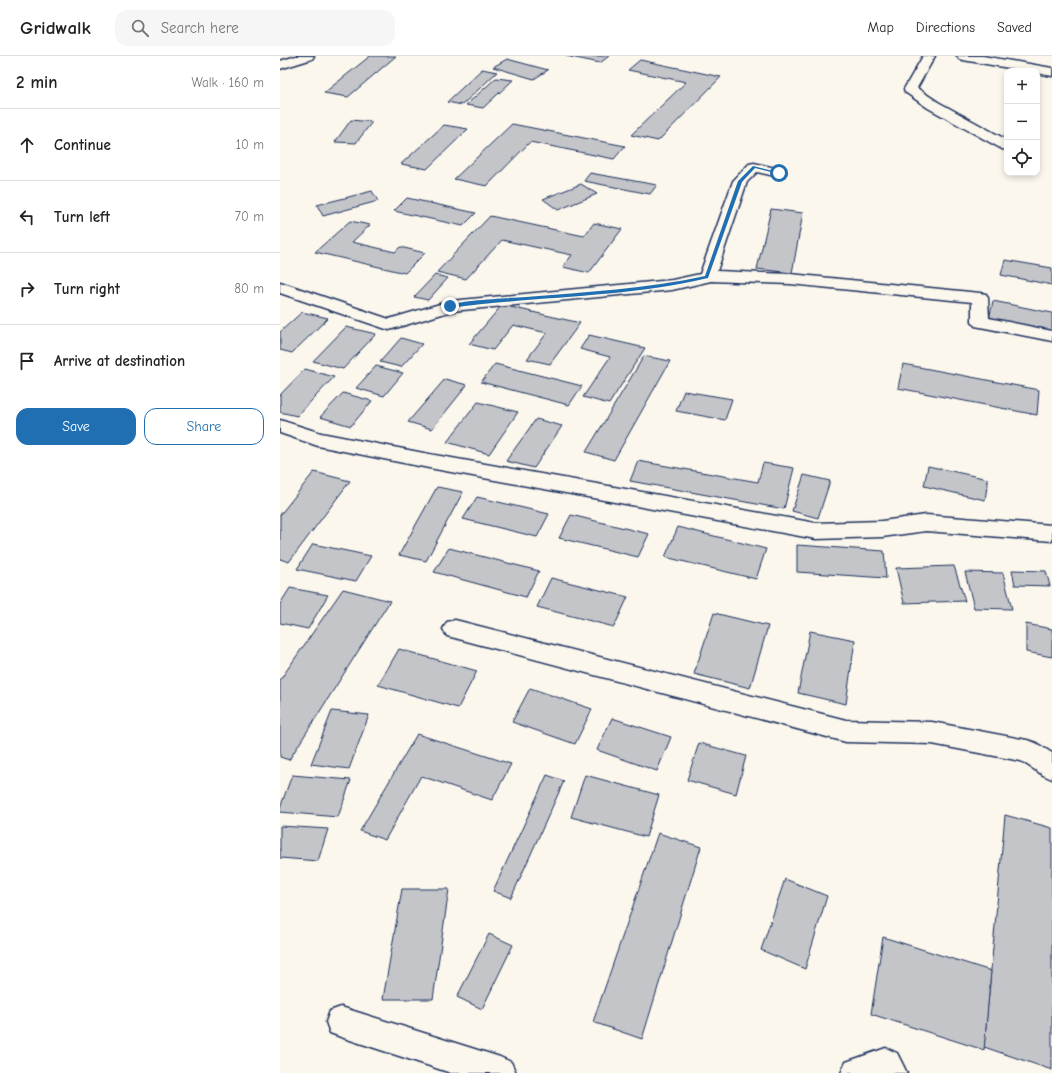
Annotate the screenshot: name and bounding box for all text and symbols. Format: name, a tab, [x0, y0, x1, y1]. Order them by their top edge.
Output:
search box	[115, 10, 395, 46]
text: Gridwalk	[20, 17, 91, 39]
icon: search	[129, 17, 151, 39]
text: Search here	[161, 19, 239, 37]
text: Map	[867, 19, 894, 36]
text: Directions	[916, 19, 975, 36]
text: Saved	[997, 19, 1032, 36]
map controls	[1004, 68, 1040, 176]
button: +	[1004, 68, 1040, 104]
text: 2 min	[16, 73, 57, 92]
text: Walk · 160 m	[192, 75, 264, 90]
button: −	[1004, 104, 1040, 140]
icon: ahead	[16, 134, 38, 156]
text: Continue	[54, 136, 111, 154]
text: 10 m	[236, 137, 264, 152]
button: locate	[1004, 140, 1040, 176]
route start	[770, 164, 788, 182]
icon: left	[16, 206, 38, 228]
text: Turn left	[54, 208, 110, 226]
text: 70 m	[235, 209, 264, 224]
icon: right	[16, 278, 38, 300]
text: Turn right	[54, 280, 120, 298]
text: 80 m	[234, 281, 264, 296]
route end	[441, 297, 459, 315]
icon: arrive	[16, 350, 38, 372]
text: Arrive at destination	[54, 352, 185, 370]
button: Save	[16, 408, 136, 445]
button: Share	[144, 408, 264, 445]

